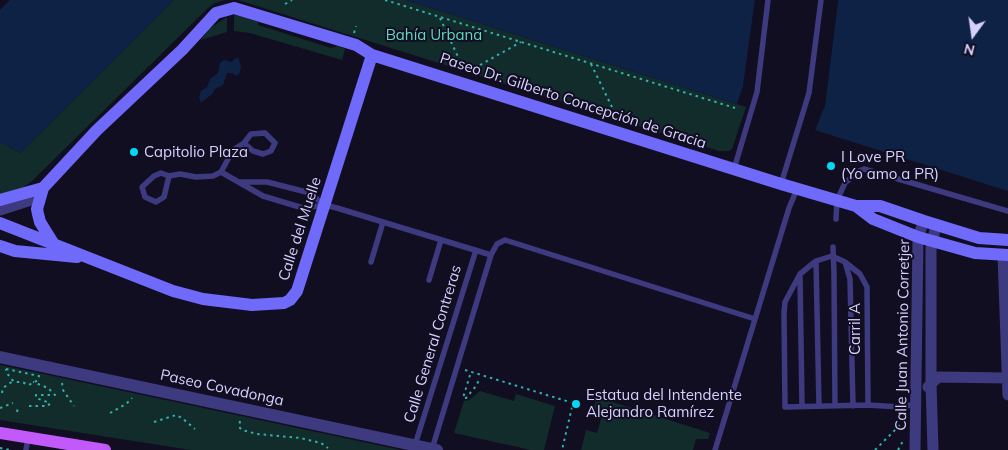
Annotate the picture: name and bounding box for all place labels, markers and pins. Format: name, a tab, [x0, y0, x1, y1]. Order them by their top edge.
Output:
place label: Capitolio Plaza	[144, 143, 248, 161]
marker: Capitolio Plaza	[128, 146, 140, 158]
place label: I Love PR (Yo amo a PR)	[841, 148, 939, 183]
marker: I Love PR (Yo amo a PR)	[825, 160, 837, 172]
place label: Estatua del Intendente Alejandro Ramírez	[586, 386, 742, 421]
marker: Estatua del Intendente Alejandro Ramírez	[570, 398, 582, 410]

